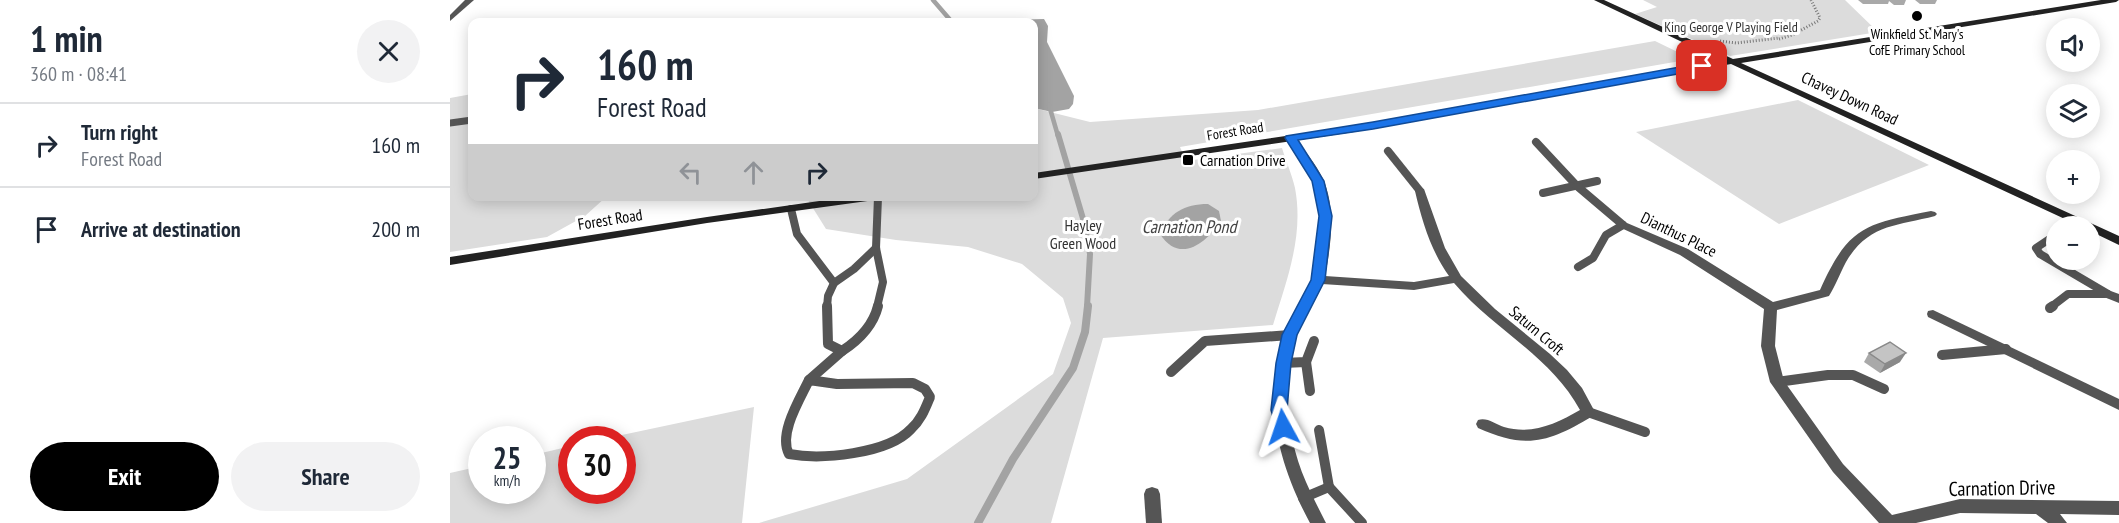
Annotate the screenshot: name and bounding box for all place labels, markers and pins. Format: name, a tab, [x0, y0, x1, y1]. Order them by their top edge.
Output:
marker: Winkfield St. Mary's CofE Primary School	[1910, 9, 1924, 23]
place label: Winkfield St. Mary's CofE Primary School	[1869, 25, 1966, 59]
pin	[1676, 40, 1727, 91]
place label: Carnation Drive	[1200, 150, 1286, 170]
marker: Carnation Drive	[1181, 153, 1195, 167]

